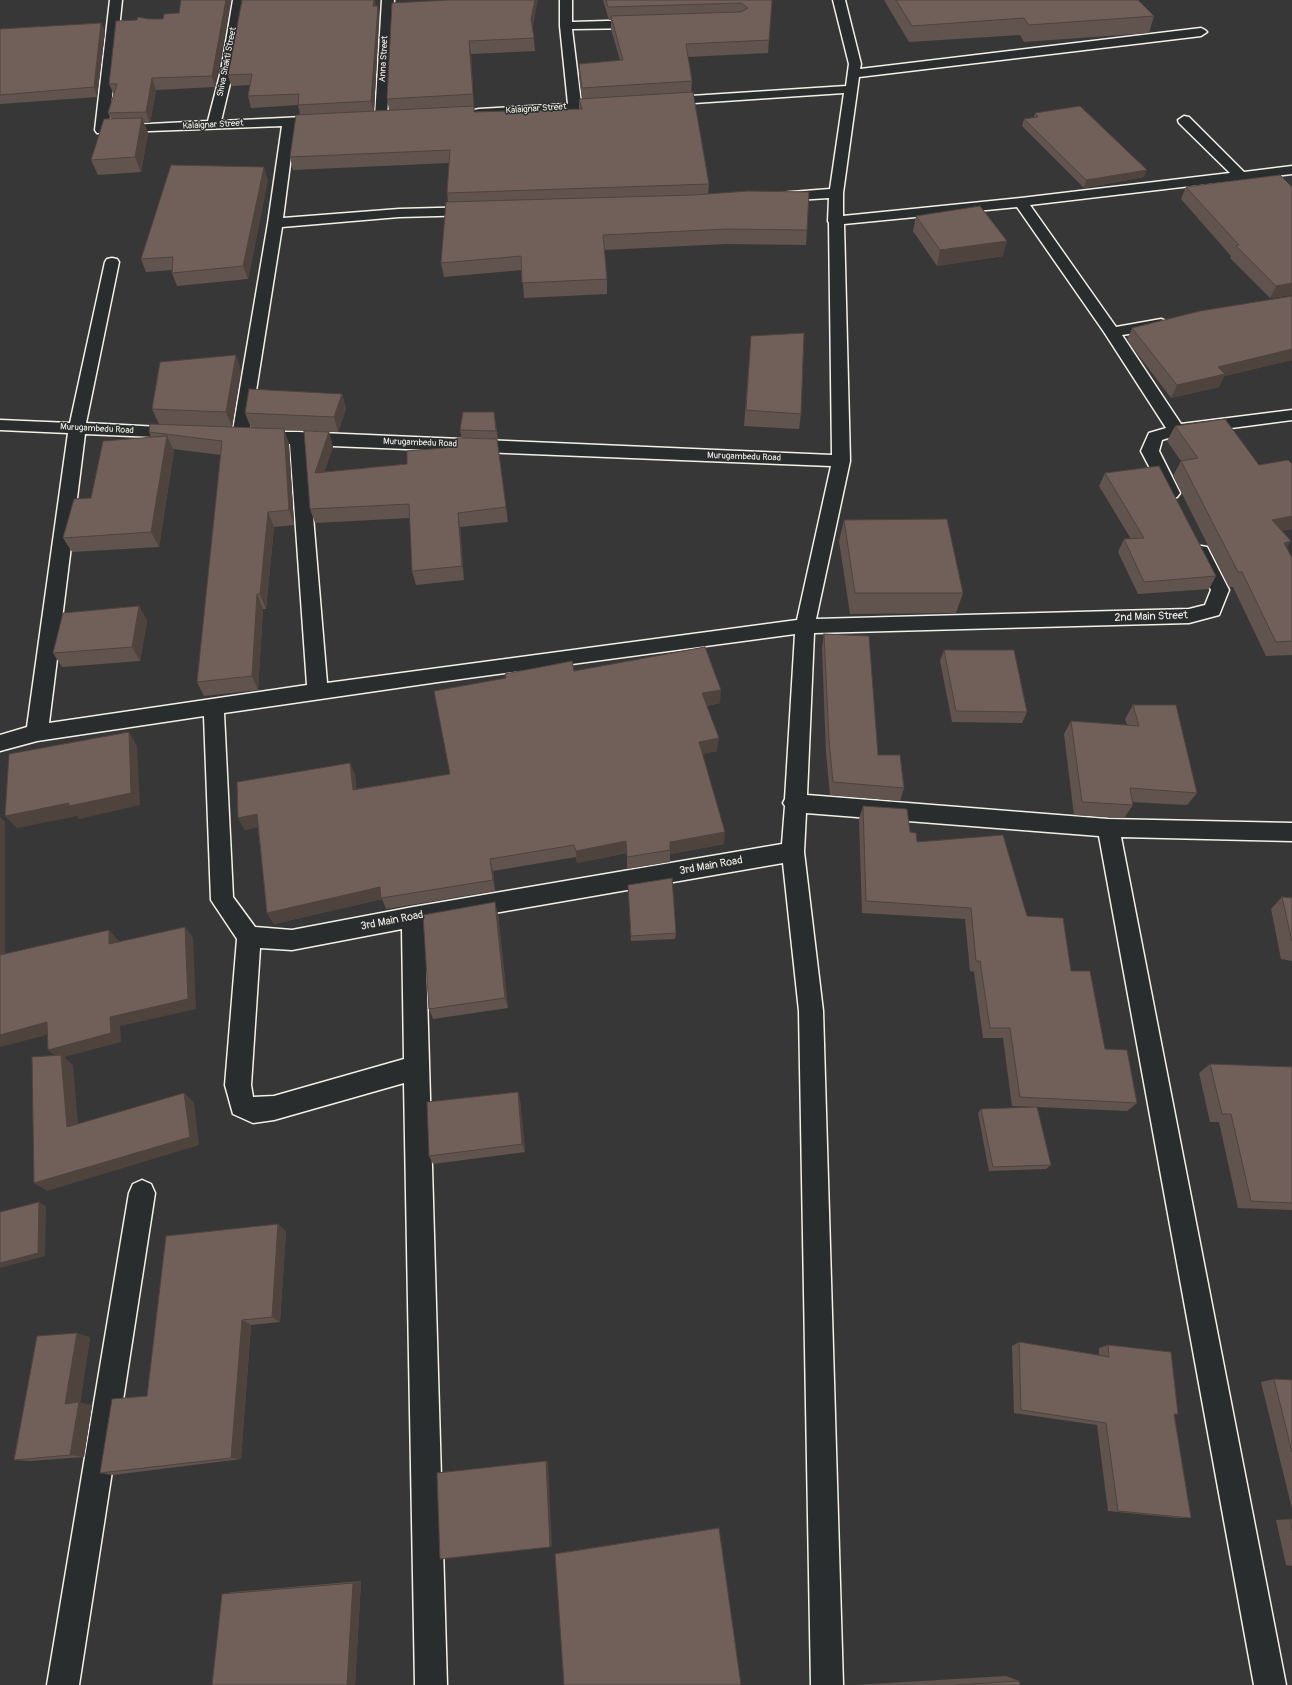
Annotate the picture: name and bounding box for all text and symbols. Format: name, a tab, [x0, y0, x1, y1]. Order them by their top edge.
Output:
street label: Shiva Shakti Street	[215, 26, 239, 98]
street label: Anna Street	[377, 35, 391, 83]
street label: Kalaignar Street	[505, 101, 567, 117]
street label: Kalaignar Street	[182, 118, 244, 132]
street label: Murugambedu Road	[60, 422, 134, 436]
street label: Murugambedu Road	[383, 436, 457, 450]
street label: Murugambedu Road	[707, 450, 781, 464]
street label: 2nd Main Street	[1114, 609, 1188, 625]
street label: 3rd Main Road	[678, 854, 744, 878]
street label: 3rd Main Road	[359, 908, 425, 934]

